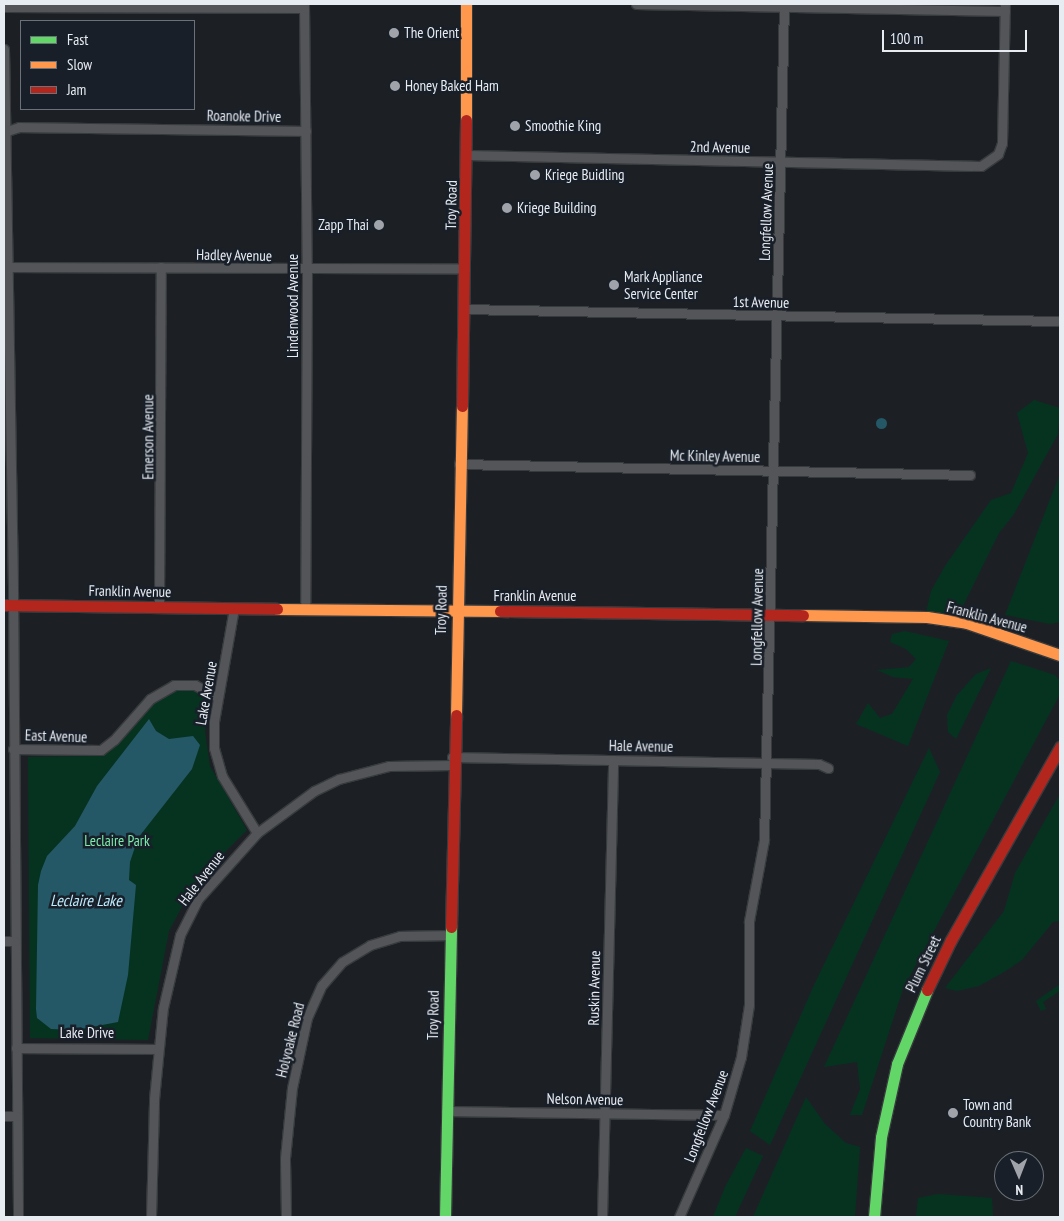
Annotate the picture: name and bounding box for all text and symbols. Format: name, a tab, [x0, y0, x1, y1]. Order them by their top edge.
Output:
legend	[20, 20, 195, 110]
scale bar	[884, 20, 1029, 52]
place label: The Orient	[404, 24, 459, 42]
marker: The Orient	[388, 27, 400, 39]
text: 100 m	[890, 29, 923, 48]
text: Fast	[67, 30, 88, 49]
text: Slow	[67, 55, 92, 74]
place label: Honey Baked Ham	[405, 77, 499, 95]
text: Jam	[67, 80, 86, 99]
marker: Honey Baked Ham	[389, 80, 401, 92]
street label: Roanoke Drive	[207, 106, 281, 126]
place label: Smoothie King	[525, 117, 601, 135]
marker: Smoothie King	[509, 120, 521, 132]
street label: 2nd Avenue	[689, 137, 751, 157]
street label: Longfellow Avenue	[755, 163, 777, 261]
place label: Kriege Buidling	[545, 166, 625, 184]
marker: Kriege Buidling	[529, 169, 541, 181]
street label: Troy Road	[442, 180, 460, 230]
place label: Kriege Building	[517, 199, 597, 217]
marker: Kriege Building	[501, 202, 513, 214]
place label: Zapp Thai	[318, 216, 369, 234]
marker: Zapp Thai	[373, 219, 385, 231]
street label: Hadley Avenue	[195, 245, 273, 265]
street label: Lindenwood Avenue	[284, 254, 302, 358]
place label: Mark Appliance Service Center	[624, 267, 703, 302]
marker: Mark Appliance Service Center	[608, 279, 620, 291]
street label: 1st Avenue	[732, 293, 790, 311]
street label: Emerson Avenue	[139, 394, 157, 480]
street label: Mc Kinley Avenue	[669, 446, 761, 466]
street label: Longfellow Avenue	[747, 568, 767, 666]
street label: Franklin Avenue	[88, 581, 172, 601]
street label: Troy Road	[432, 585, 450, 635]
street label: Franklin Avenue	[493, 587, 577, 605]
street label: Franklin Avenue	[945, 598, 1029, 636]
street label: Lake Avenue	[191, 659, 221, 727]
street label: East Avenue	[24, 726, 88, 746]
street label: Hale Avenue	[608, 736, 674, 756]
park label: Leclaire Park	[84, 832, 150, 850]
street label: Hale Avenue	[174, 847, 228, 909]
water label: Leclaire Lake	[50, 890, 122, 910]
street label: Plum Street	[902, 933, 944, 995]
street label: Ruskin Avenue	[584, 950, 604, 1026]
street label: Troy Road	[424, 990, 442, 1040]
street label: Holyoake Road	[272, 1001, 308, 1079]
street label: Lake Drive	[60, 1024, 114, 1042]
street label: Longfellow Avenue	[680, 1067, 732, 1165]
street label: Nelson Avenue	[546, 1089, 624, 1109]
place label: Town and Country Bank	[963, 1095, 1032, 1130]
marker: Town and Country Bank	[947, 1107, 959, 1119]
north arrow	[994, 1151, 1044, 1201]
text: N	[1015, 1181, 1023, 1199]

